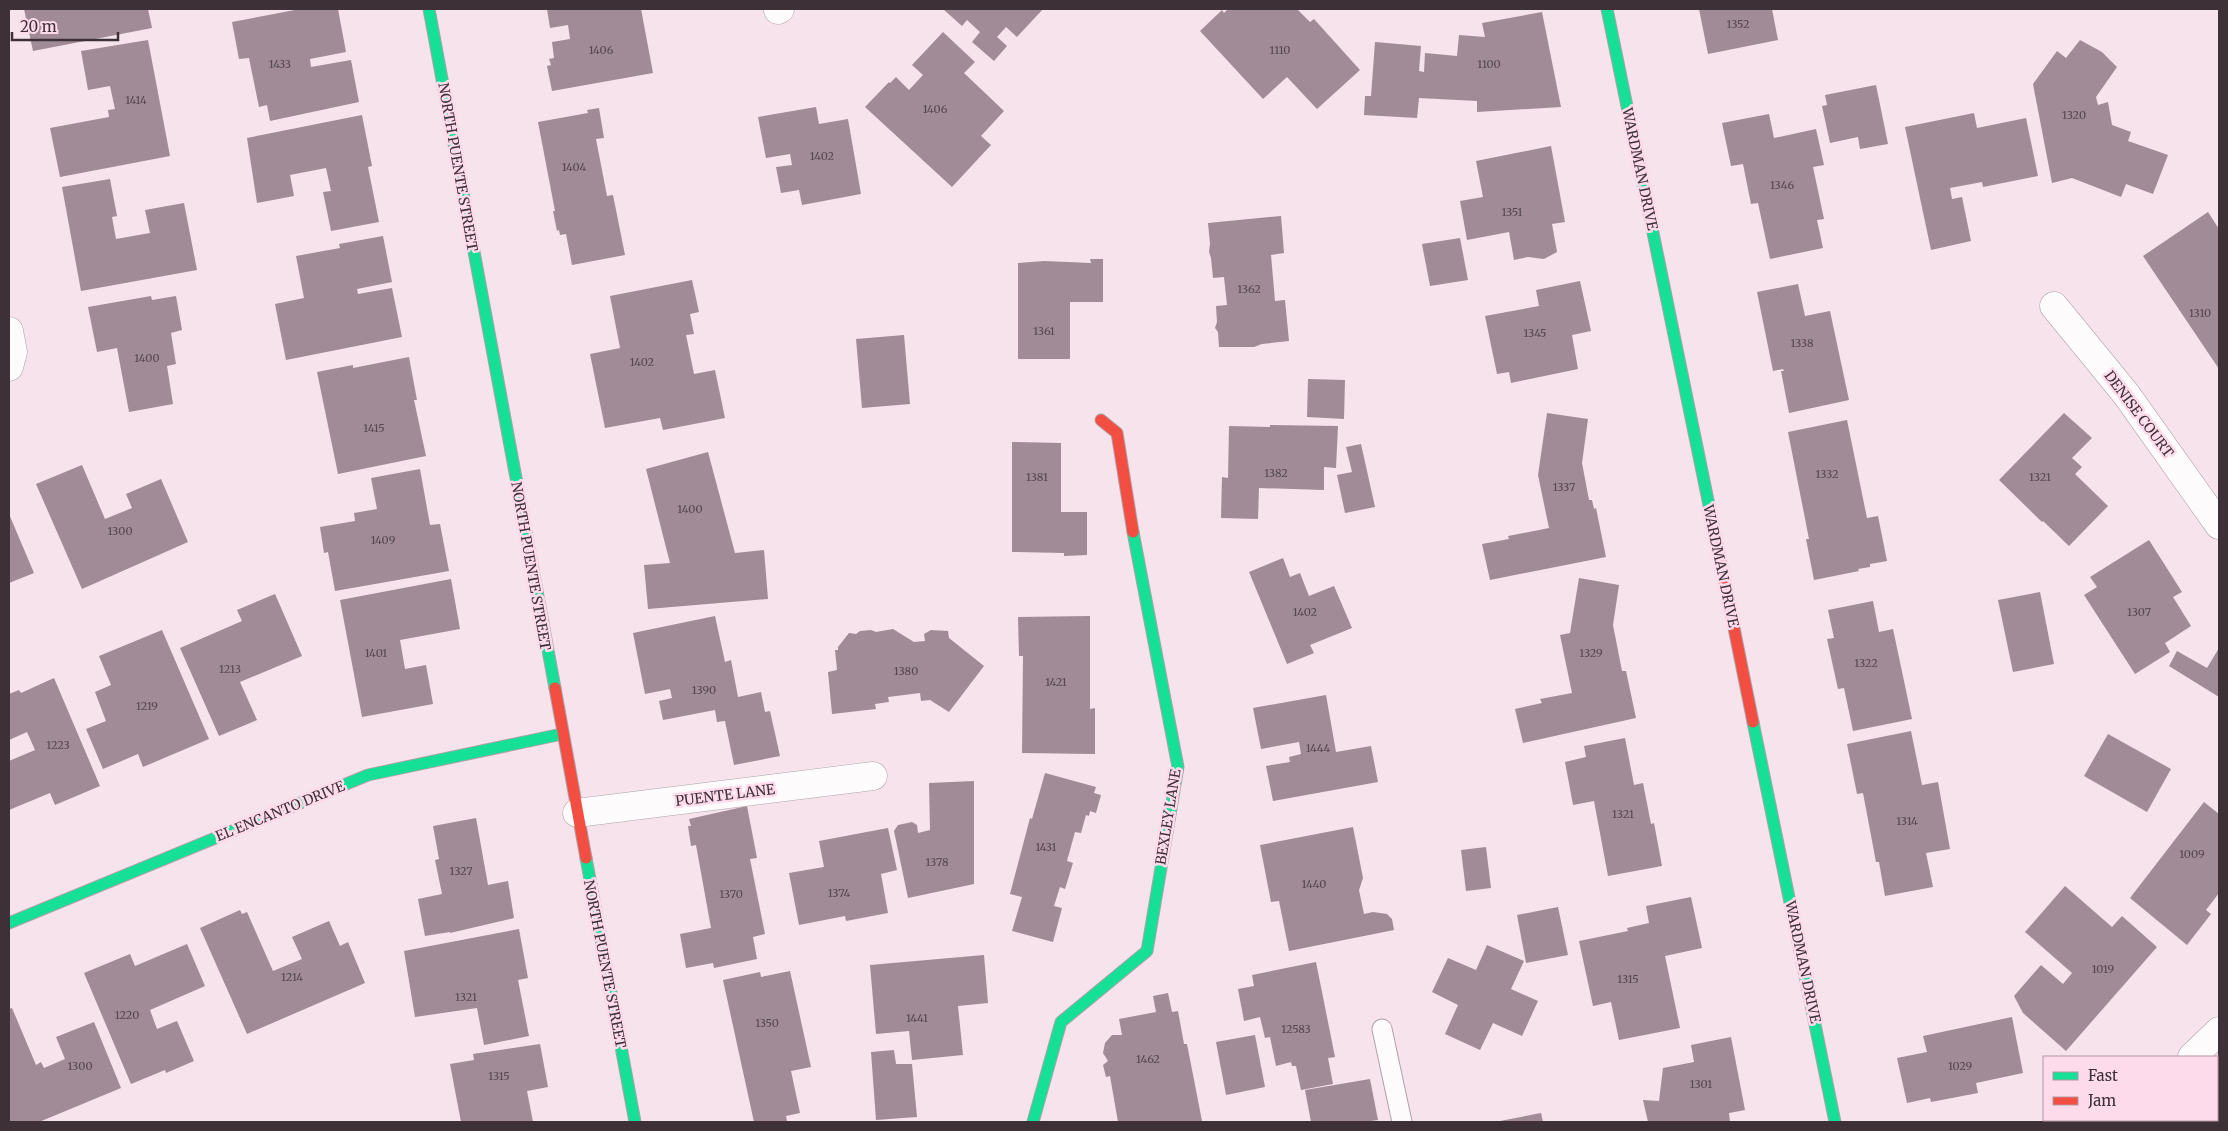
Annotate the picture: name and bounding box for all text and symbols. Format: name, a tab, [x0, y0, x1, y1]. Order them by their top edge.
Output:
scale bar	[12, 10, 119, 42]
text: 20 m	[20, 17, 57, 36]
house number: 1352	[1727, 17, 1749, 31]
house number: 1406	[589, 43, 614, 57]
house number: 1110	[1270, 43, 1290, 57]
house number: 1433	[269, 57, 291, 71]
house number: 1100	[1477, 57, 1501, 71]
street label: NORTH PUENTE STREET	[434, 81, 482, 253]
house number: 1414	[125, 93, 147, 107]
house number: 1406	[923, 102, 948, 116]
street label: WARDMAN DRIVE	[1618, 105, 1662, 232]
house number: 1320	[2062, 108, 2086, 122]
house number: 1402	[810, 149, 834, 163]
house number: 1404	[562, 160, 587, 174]
house number: 1346	[1770, 178, 1794, 192]
house number: 1351	[1501, 205, 1523, 219]
house number: 1362	[1237, 282, 1261, 296]
house number: 1310	[2189, 306, 2211, 320]
house number: 1361	[1033, 324, 1055, 338]
house number: 1345	[1523, 326, 1547, 340]
house number: 1338	[1790, 336, 1814, 350]
house number: 1400	[134, 351, 160, 365]
house number: 1402	[630, 355, 654, 369]
street label: DENISE COURT	[2100, 367, 2178, 461]
house number: 1415	[363, 421, 385, 435]
house number: 1382	[1264, 466, 1288, 480]
house number: 1332	[1816, 467, 1838, 481]
house number: 1381	[1026, 470, 1048, 484]
house number: 1321	[2029, 470, 2051, 484]
street label: NORTH PUENTE STREET	[507, 480, 555, 652]
house number: 1337	[1553, 480, 1575, 494]
house number: 1400	[677, 502, 703, 516]
street label: WARDMAN DRIVE	[1699, 502, 1743, 629]
house number: 1300	[107, 524, 133, 538]
house number: 1409	[371, 533, 396, 547]
house number: 1402	[1293, 605, 1317, 619]
house number: 1307	[2127, 605, 2151, 619]
house number: 1401	[365, 646, 387, 660]
house number: 1329	[1579, 646, 1603, 660]
house number: 1322	[1854, 656, 1878, 670]
house number: 1213	[219, 662, 241, 676]
house number: 1380	[894, 664, 918, 678]
house number: 1421	[1045, 675, 1067, 689]
house number: 1390	[692, 683, 716, 697]
house number: 1219	[136, 699, 158, 713]
house number: 1223	[46, 738, 70, 752]
house number: 1444	[1306, 741, 1331, 755]
street label: BEXLEY LANE	[1152, 768, 1184, 866]
street label: EL ENCANTO DRIVE	[213, 777, 347, 845]
street label: PUENTE LANE	[674, 780, 776, 810]
house number: 1321	[1612, 807, 1634, 821]
house number: 1314	[1896, 814, 1918, 828]
house number: 1431	[1035, 840, 1057, 854]
house number: 1009	[2179, 847, 2205, 861]
house number: 1378	[925, 855, 949, 869]
house number: 1327	[449, 864, 473, 878]
house number: 1440	[1302, 877, 1326, 891]
street label: NORTH PUENTE STREET	[580, 878, 630, 1050]
house number: 1374	[828, 886, 851, 900]
house number: 1370	[719, 887, 743, 901]
street label: WARDMAN DRIVE	[1781, 898, 1825, 1025]
house number: 1019	[2092, 962, 2114, 976]
house number: 1214	[281, 970, 303, 984]
house number: 1315	[1617, 972, 1639, 986]
house number: 1321	[455, 990, 477, 1004]
house number: 1220	[115, 1008, 139, 1022]
house number: 1441	[906, 1011, 928, 1025]
house number: 1350	[755, 1016, 779, 1030]
house number: 12583	[1281, 1022, 1311, 1036]
house number: 1462	[1136, 1052, 1160, 1066]
legend	[2043, 1056, 2218, 1121]
house number: 1300	[67, 1059, 93, 1073]
house number: 1029	[1948, 1059, 1972, 1073]
text: Fast	[2088, 1066, 2118, 1085]
house number: 1315	[488, 1069, 510, 1083]
house number: 1301	[1690, 1077, 1712, 1091]
text: Jam	[2087, 1091, 2116, 1110]

